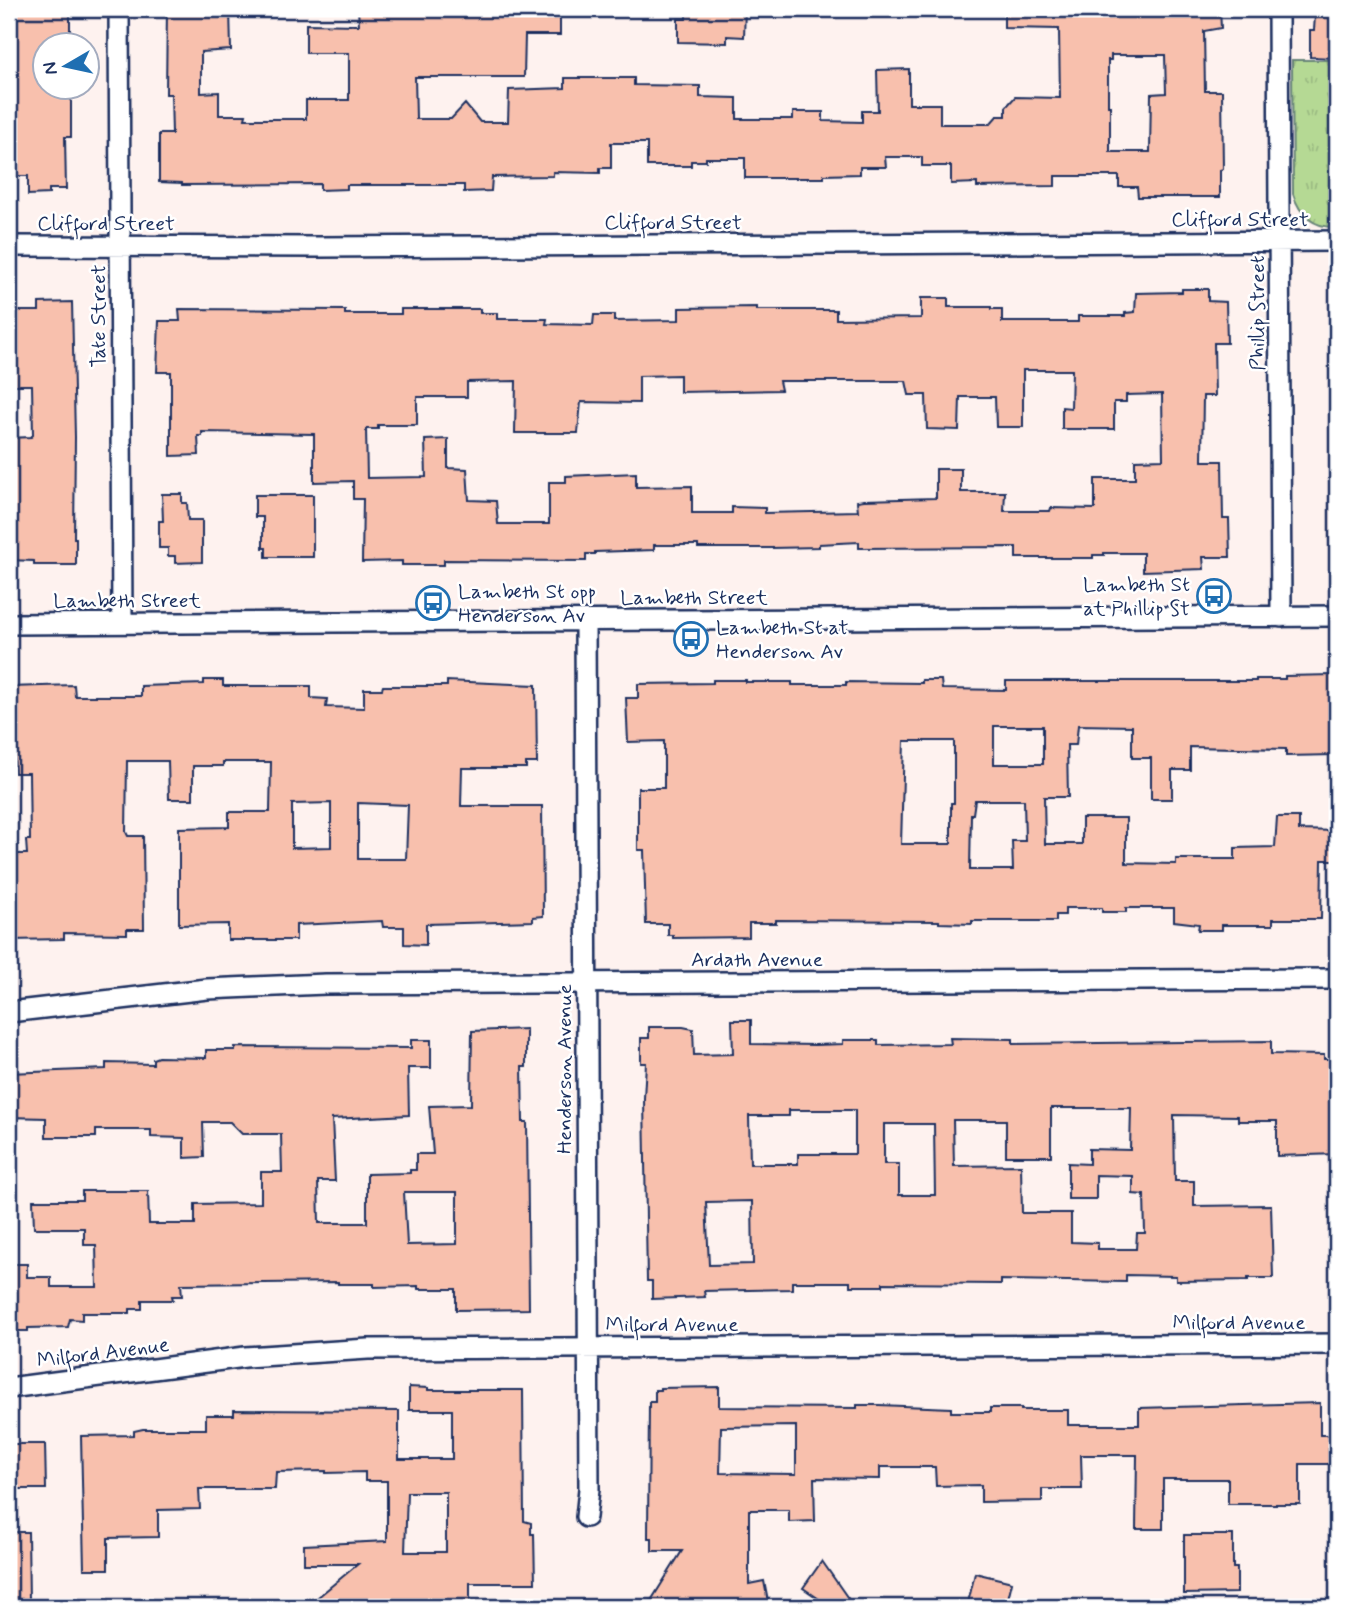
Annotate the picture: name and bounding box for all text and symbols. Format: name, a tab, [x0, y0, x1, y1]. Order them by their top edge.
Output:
north arrow	[32, 32, 102, 102]
text: N	[37, 60, 64, 77]
street label: Clifford Street	[1171, 206, 1309, 236]
street label: Clifford Street	[604, 209, 742, 239]
street label: Clifford Street	[37, 210, 175, 240]
street label: Phillip Street	[1244, 255, 1272, 371]
street label: Tate Street	[85, 264, 113, 368]
place label: Lambeth St at Phillip St	[1083, 571, 1190, 623]
bus stop icon: Lambeth St at Phillip St	[1195, 577, 1233, 615]
place label: Lambeth St opp Henderson Av	[458, 578, 596, 630]
bus stop icon: Lambeth St opp Henderson Av	[414, 584, 452, 622]
street label: Lambeth Street	[620, 584, 768, 612]
street label: Lambeth Street	[53, 587, 201, 615]
place label: Lambeth St at Henderson Av	[716, 614, 849, 666]
bus stop icon: Lambeth St at Henderson Av	[672, 620, 710, 658]
street label: Ardath Avenue	[691, 946, 823, 974]
street label: Henderson Avenue	[551, 984, 579, 1154]
street label: Milford Avenue	[1173, 1309, 1306, 1339]
street label: Milford Avenue	[606, 1311, 739, 1341]
street label: Milford Avenue	[35, 1331, 171, 1377]

